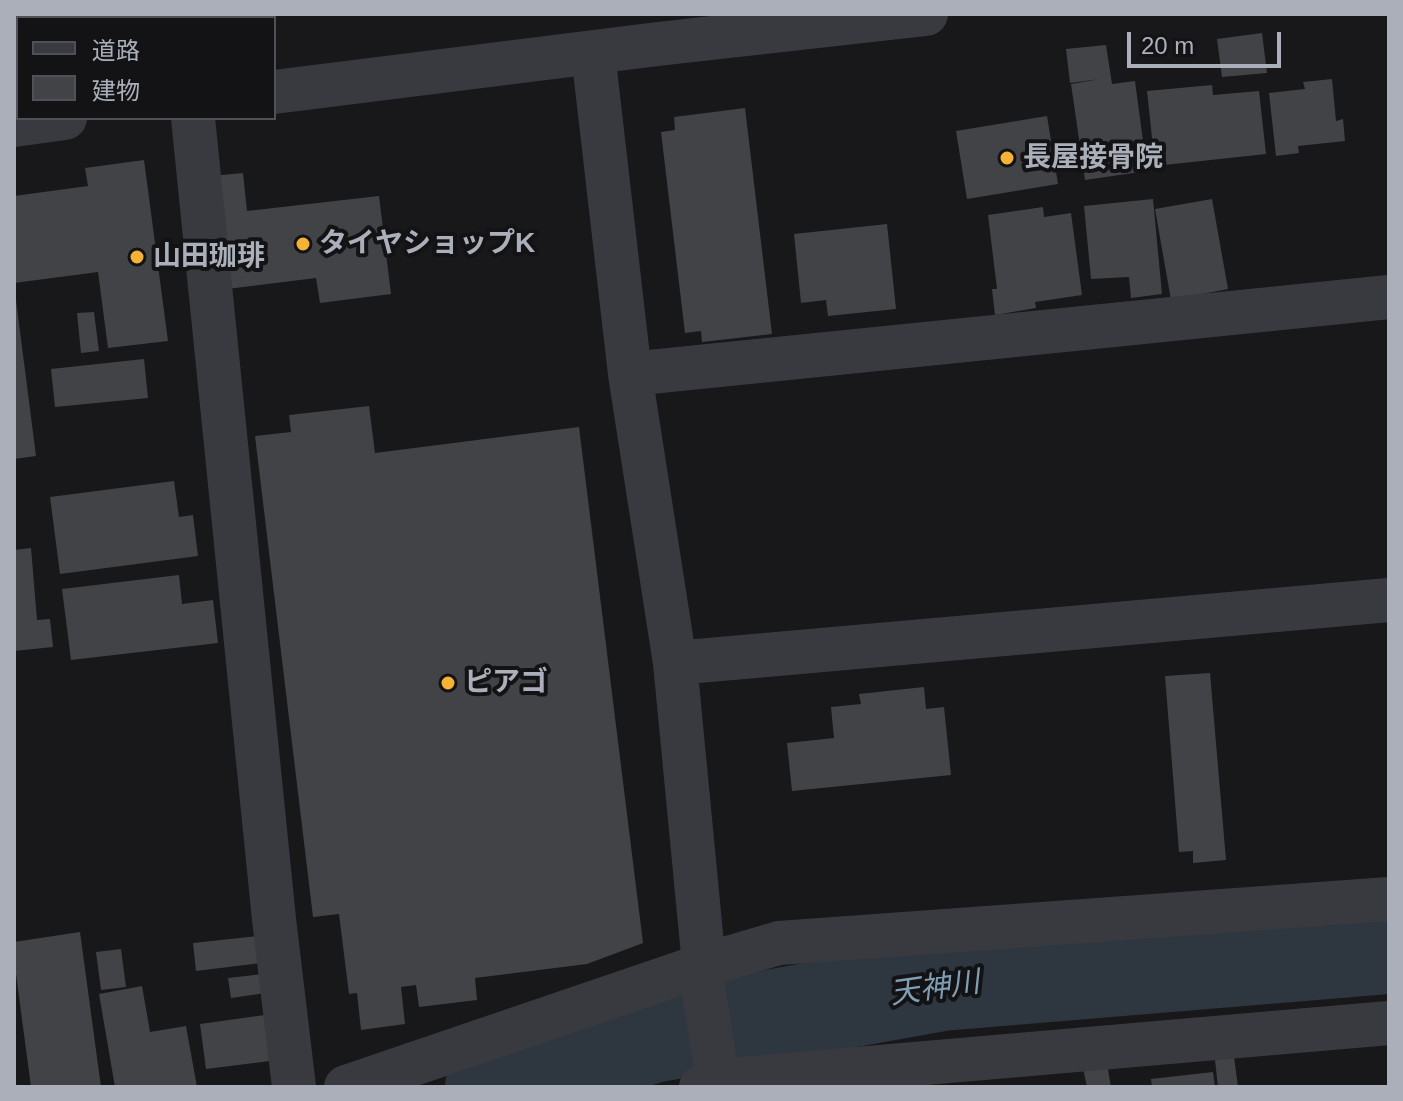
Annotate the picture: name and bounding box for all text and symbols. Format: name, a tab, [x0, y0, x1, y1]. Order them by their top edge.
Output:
legend	[16, 16, 276, 120]
scale bar	[1131, 16, 1285, 66]
text: 20 m	[1141, 32, 1194, 59]
text: 道路	[92, 37, 140, 64]
text: 建物	[92, 77, 140, 104]
place label: 長屋接骨院	[1023, 141, 1163, 175]
marker: 長屋接骨院	[998, 149, 1016, 167]
place label: タイヤショップK	[319, 227, 535, 261]
marker: タイヤショップK	[294, 235, 312, 253]
place label: 山田珈琲	[153, 240, 265, 274]
marker: 山田珈琲	[128, 248, 146, 266]
place label: ピアゴ	[464, 666, 548, 700]
marker: ピアゴ	[439, 674, 457, 692]
water label: 天神川	[888, 965, 982, 1013]

